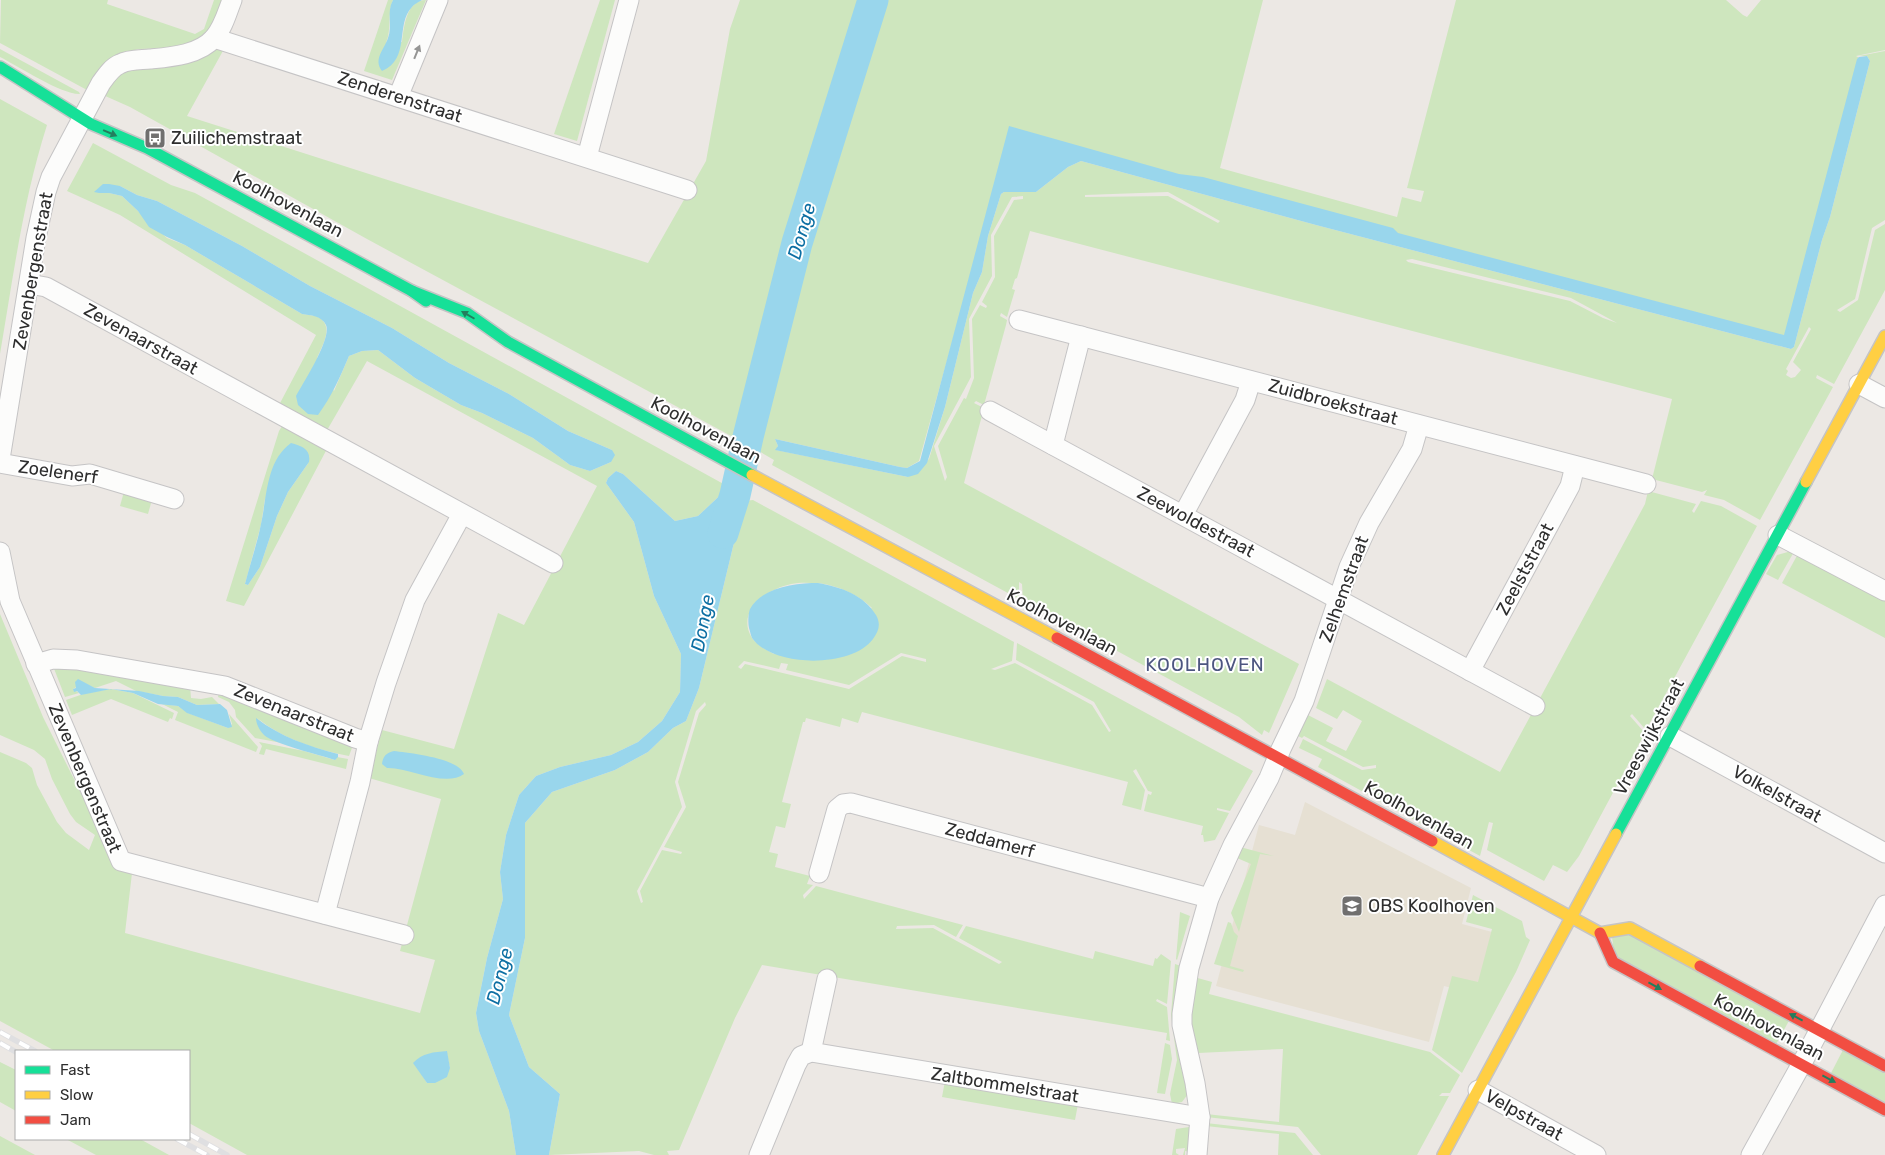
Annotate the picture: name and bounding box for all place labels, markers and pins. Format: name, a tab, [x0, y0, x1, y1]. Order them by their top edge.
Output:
bus stop icon: Zuilichemstraat	[143, 126, 167, 150]
place label: Zuilichemstraat	[171, 127, 302, 149]
school or university icon: OBS Koolhoven	[1340, 894, 1364, 918]
place label: OBS Koolhoven	[1368, 895, 1495, 917]

